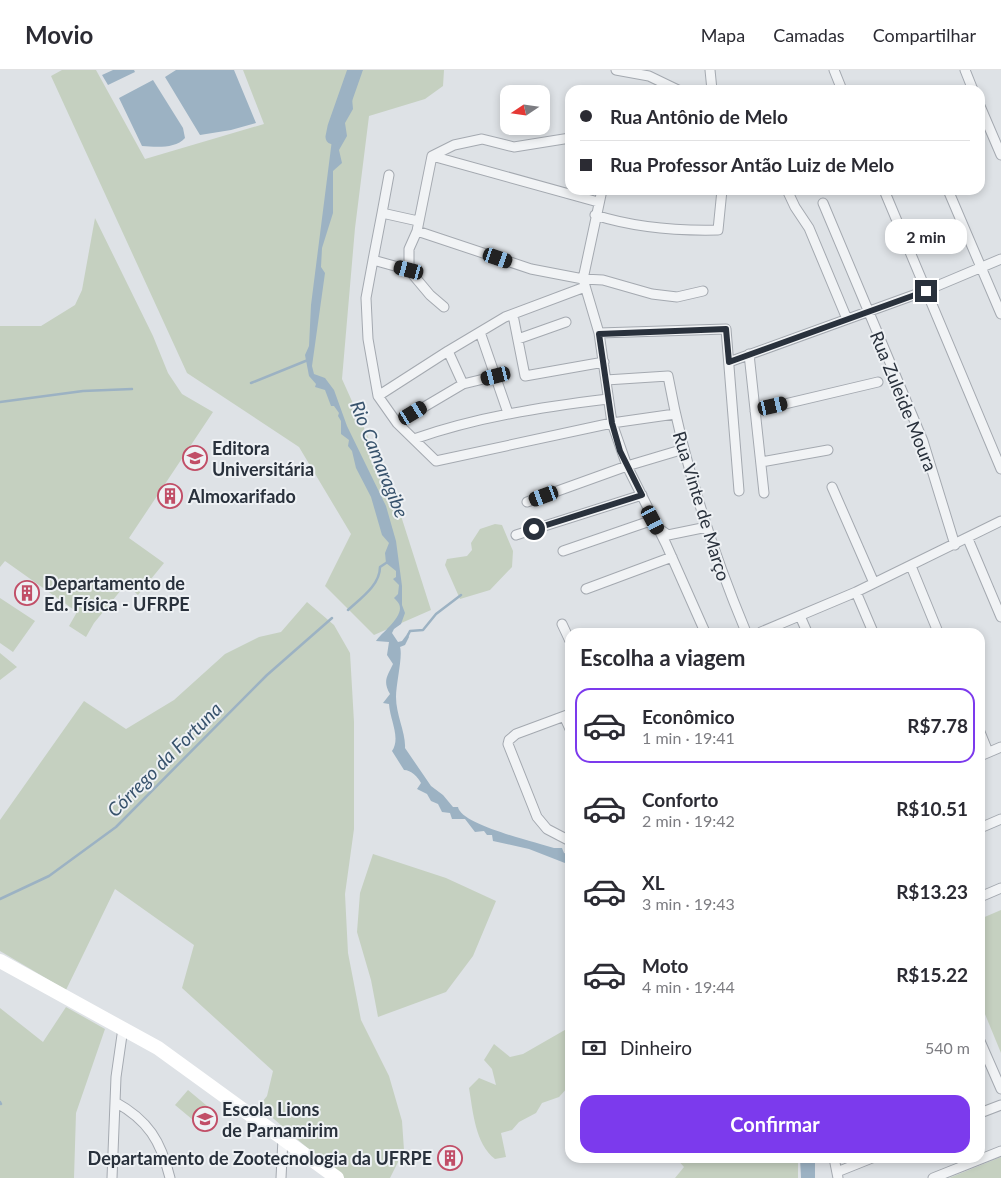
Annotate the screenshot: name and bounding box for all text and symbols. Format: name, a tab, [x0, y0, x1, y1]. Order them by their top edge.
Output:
text: Movio	[25, 20, 93, 49]
text: Mapa	[701, 24, 745, 46]
text: Camadas	[773, 24, 845, 46]
text: Compartilhar	[873, 24, 976, 46]
north arrow	[500, 85, 550, 135]
map controls	[500, 85, 550, 135]
text: Rua Antônio de Melo	[610, 105, 788, 128]
text: Rua Professor Antão Luiz de Melo	[610, 153, 894, 176]
callout: 2 min	[885, 218, 967, 254]
text: 2 min	[906, 227, 946, 246]
car	[481, 246, 514, 270]
car	[392, 259, 425, 281]
route end	[915, 280, 937, 302]
street label: Rua Zuleide Moura	[866, 328, 942, 474]
car	[479, 365, 512, 387]
car	[756, 395, 789, 417]
water label: Rio Camaragibe	[346, 397, 414, 521]
car	[396, 399, 429, 427]
street label: Rua Vinte de Março	[669, 429, 735, 583]
place label: Editora Universitária	[212, 437, 314, 480]
school or university icon: Editora Universitária	[182, 445, 208, 471]
building icon: Almoxarifado	[157, 483, 183, 509]
car	[527, 484, 560, 508]
place label: Almoxarifado	[187, 485, 296, 507]
car	[639, 503, 666, 537]
route start	[523, 518, 545, 540]
place label: Departamento de Ed. Física - UFRPE	[44, 572, 190, 615]
building icon: Departamento de Ed. Física - UFRPE	[14, 580, 40, 606]
text: Escolha a viagem	[580, 644, 746, 671]
water label: Córrego da Fortuna	[102, 697, 226, 821]
icon: car	[582, 703, 627, 748]
text: Econômico	[642, 705, 735, 728]
text: R$7.78	[907, 714, 968, 737]
text: 1 min · 19:41	[642, 728, 735, 747]
icon: car	[582, 786, 627, 831]
text: Conforto	[642, 788, 718, 811]
text: R$10.51	[896, 797, 968, 820]
text: 2 min · 19:42	[642, 811, 735, 830]
icon: car	[582, 869, 627, 914]
text: XL	[642, 871, 665, 894]
text: R$13.23	[896, 880, 968, 903]
text: 3 min · 19:43	[642, 894, 735, 913]
icon: car	[582, 952, 627, 997]
text: Moto	[642, 954, 688, 977]
text: R$15.22	[896, 963, 968, 986]
text: 4 min · 19:44	[642, 977, 735, 996]
icon: cash	[580, 1034, 608, 1062]
text: Dinheiro	[620, 1036, 692, 1059]
text: 540 m	[925, 1038, 970, 1057]
button: Confirmar	[580, 1095, 970, 1153]
place label: Escola Lions de Parnamirim	[222, 1098, 338, 1141]
school or university icon: Escola Lions de Parnamirim	[192, 1106, 218, 1132]
building icon: Departamento de Zootecnologia da UFRPE	[437, 1145, 463, 1171]
place label: Departamento de Zootecnologia da UFRPE	[88, 1147, 432, 1169]

